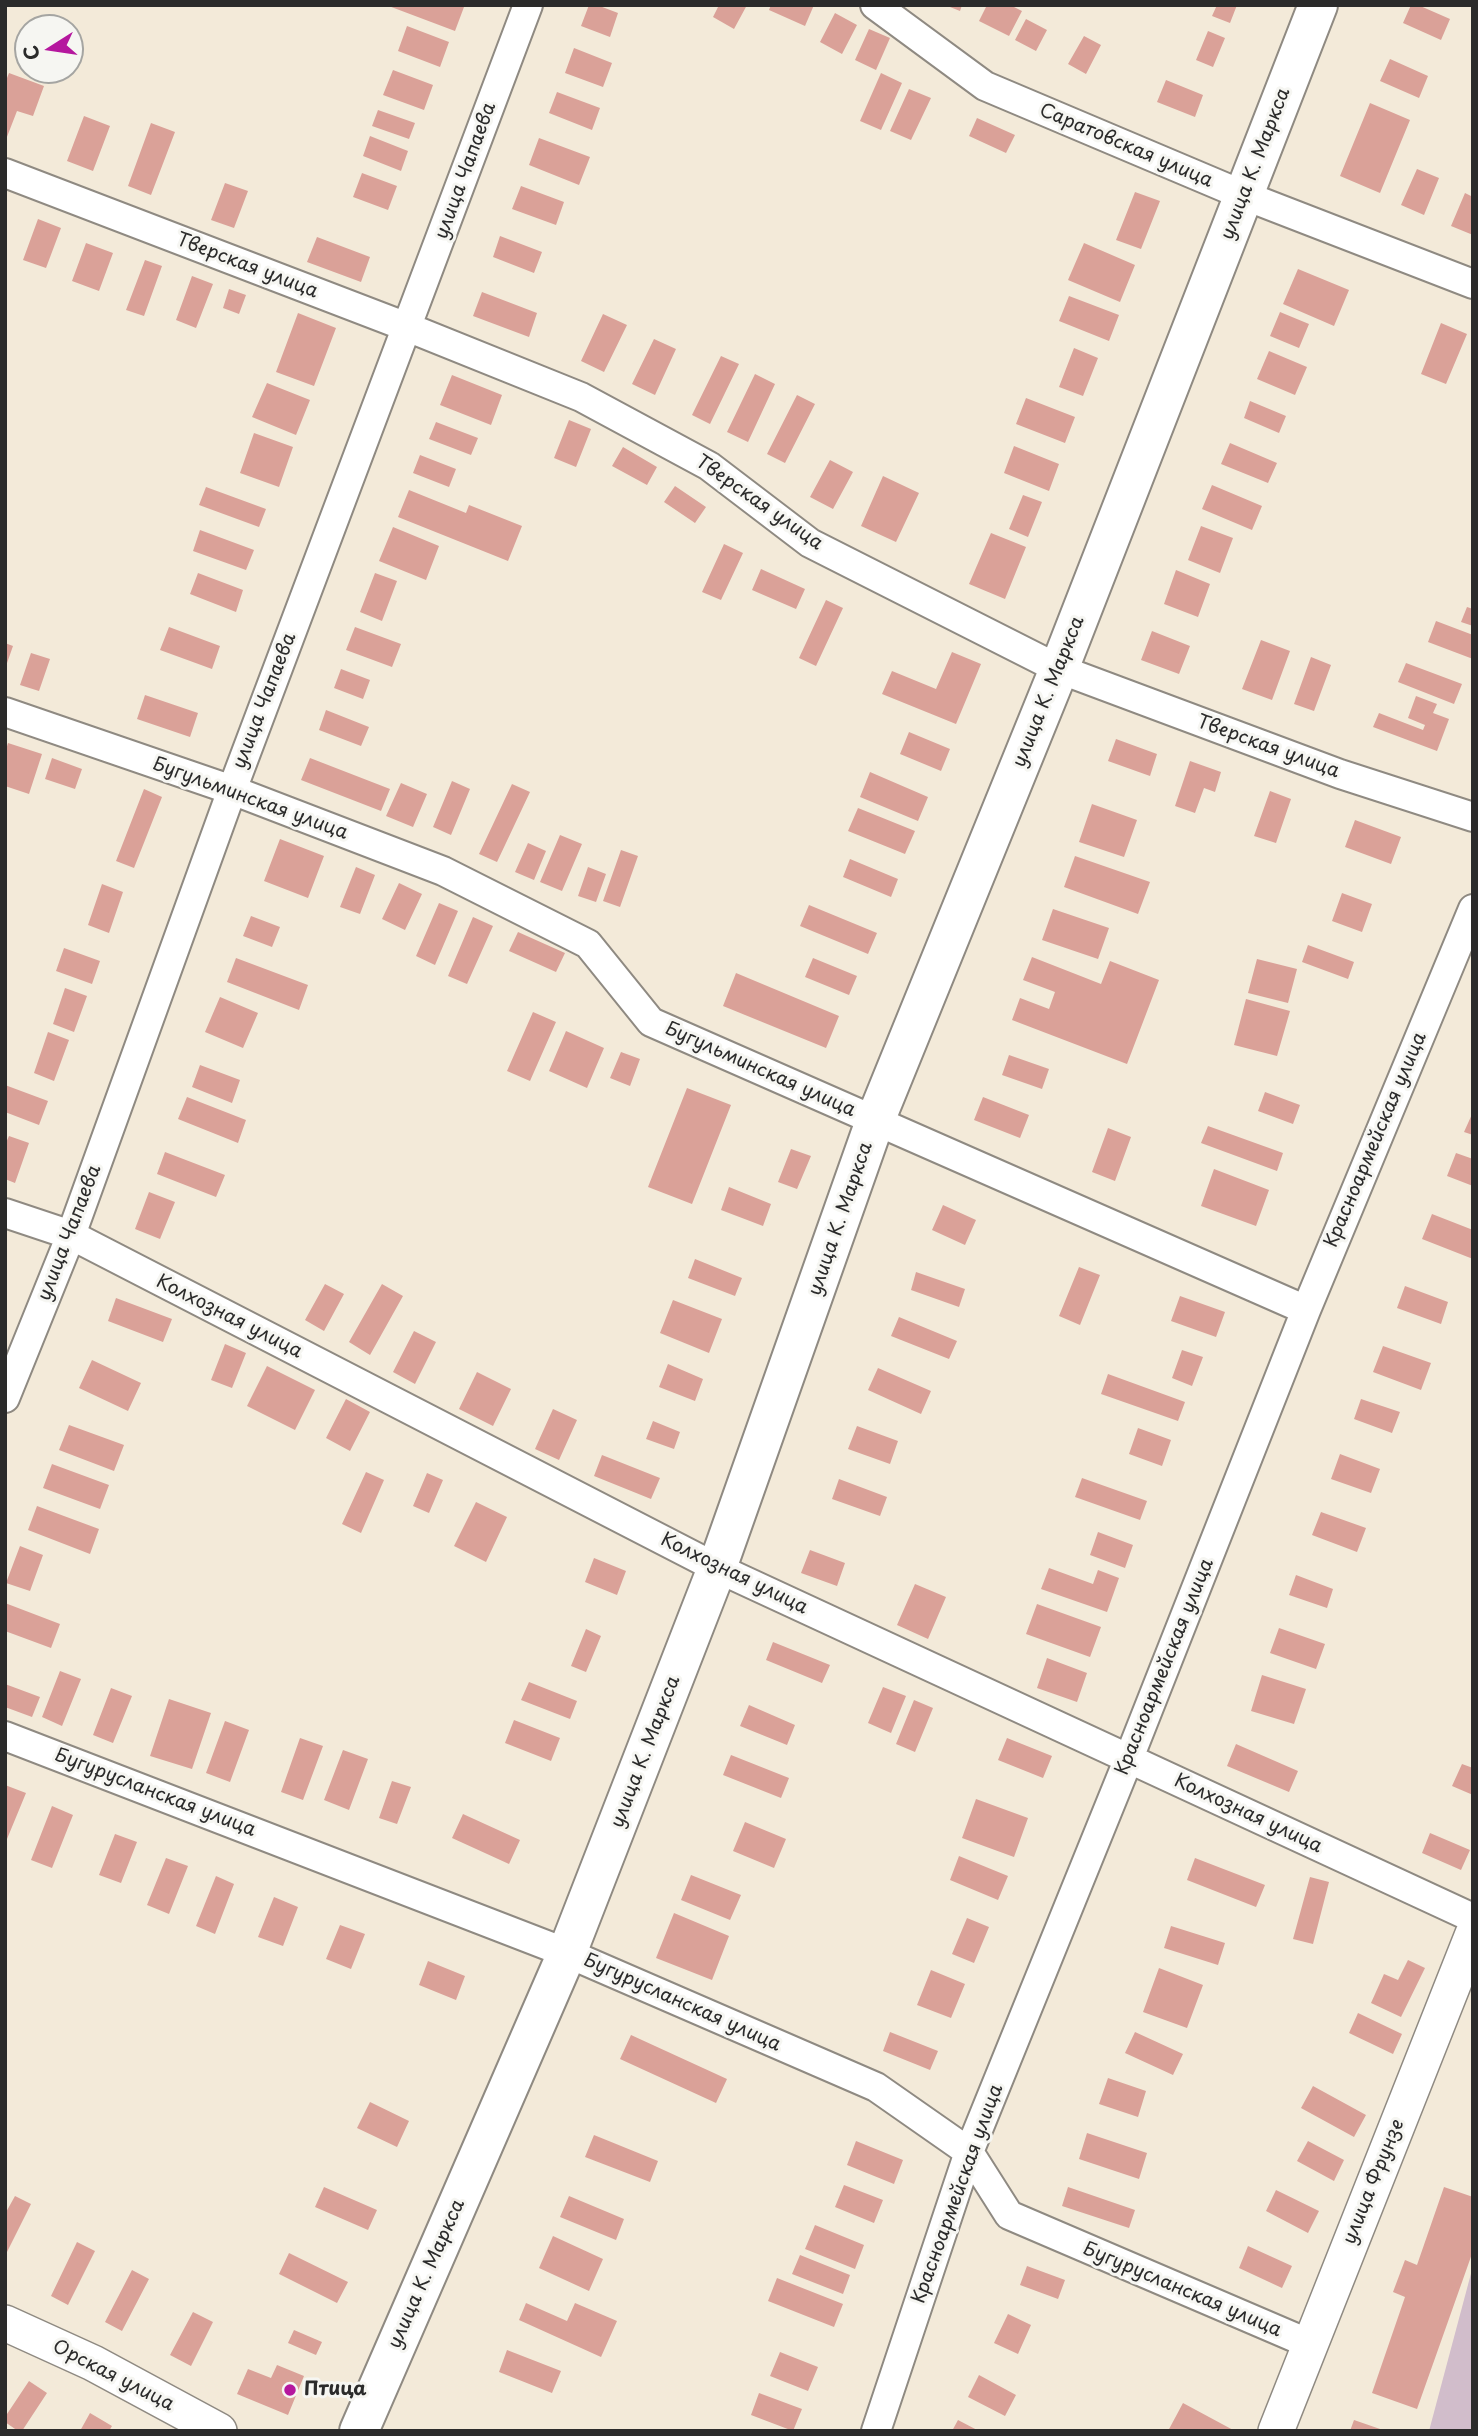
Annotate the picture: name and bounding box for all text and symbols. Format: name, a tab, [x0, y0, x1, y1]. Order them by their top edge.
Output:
north arrow	[14, 14, 84, 84]
text: С	[15, 43, 46, 63]
street label: улица К. Маркса	[1217, 85, 1295, 243]
street label: Саратовская улица	[1036, 99, 1216, 193]
street label: улица Чапаева	[431, 100, 501, 242]
street label: Тверская улица	[173, 228, 321, 304]
street label: Тверская улица	[691, 451, 827, 555]
street label: улица К. Маркса	[1008, 613, 1090, 771]
street label: улица Чапаева	[229, 630, 301, 772]
street label: Тверская улица	[1194, 711, 1342, 783]
street label: Бугульминская улица	[149, 753, 351, 845]
street label: Бугульминская улица	[661, 1018, 859, 1122]
street label: Красноармейская улица	[1320, 1029, 1432, 1251]
street label: улица К. Маркса	[804, 1139, 878, 1299]
street label: улица Чапаева	[34, 1162, 106, 1304]
street label: Колхозная улица	[152, 1270, 306, 1364]
street label: Колхозная улица	[657, 1529, 811, 1619]
street label: Красноармейская улица	[1111, 1555, 1219, 1779]
street label: улица К. Маркса	[607, 1673, 685, 1831]
street label: Бугурусланская улица	[51, 1744, 259, 1842]
street label: Колхозная улица	[1170, 1770, 1326, 1858]
street label: Бугурусланская улица	[580, 1949, 784, 2057]
street label: Красноармейская улица	[908, 2081, 1008, 2307]
street label: улица Фрунзе	[1339, 2116, 1409, 2248]
street label: улица К. Маркса	[384, 2196, 470, 2352]
street label: Бугурусланская улица	[1079, 2238, 1285, 2342]
street label: Орская улица	[48, 2336, 178, 2416]
place label: Птица	[304, 2379, 367, 2401]
marker: Птица	[282, 2382, 298, 2398]

